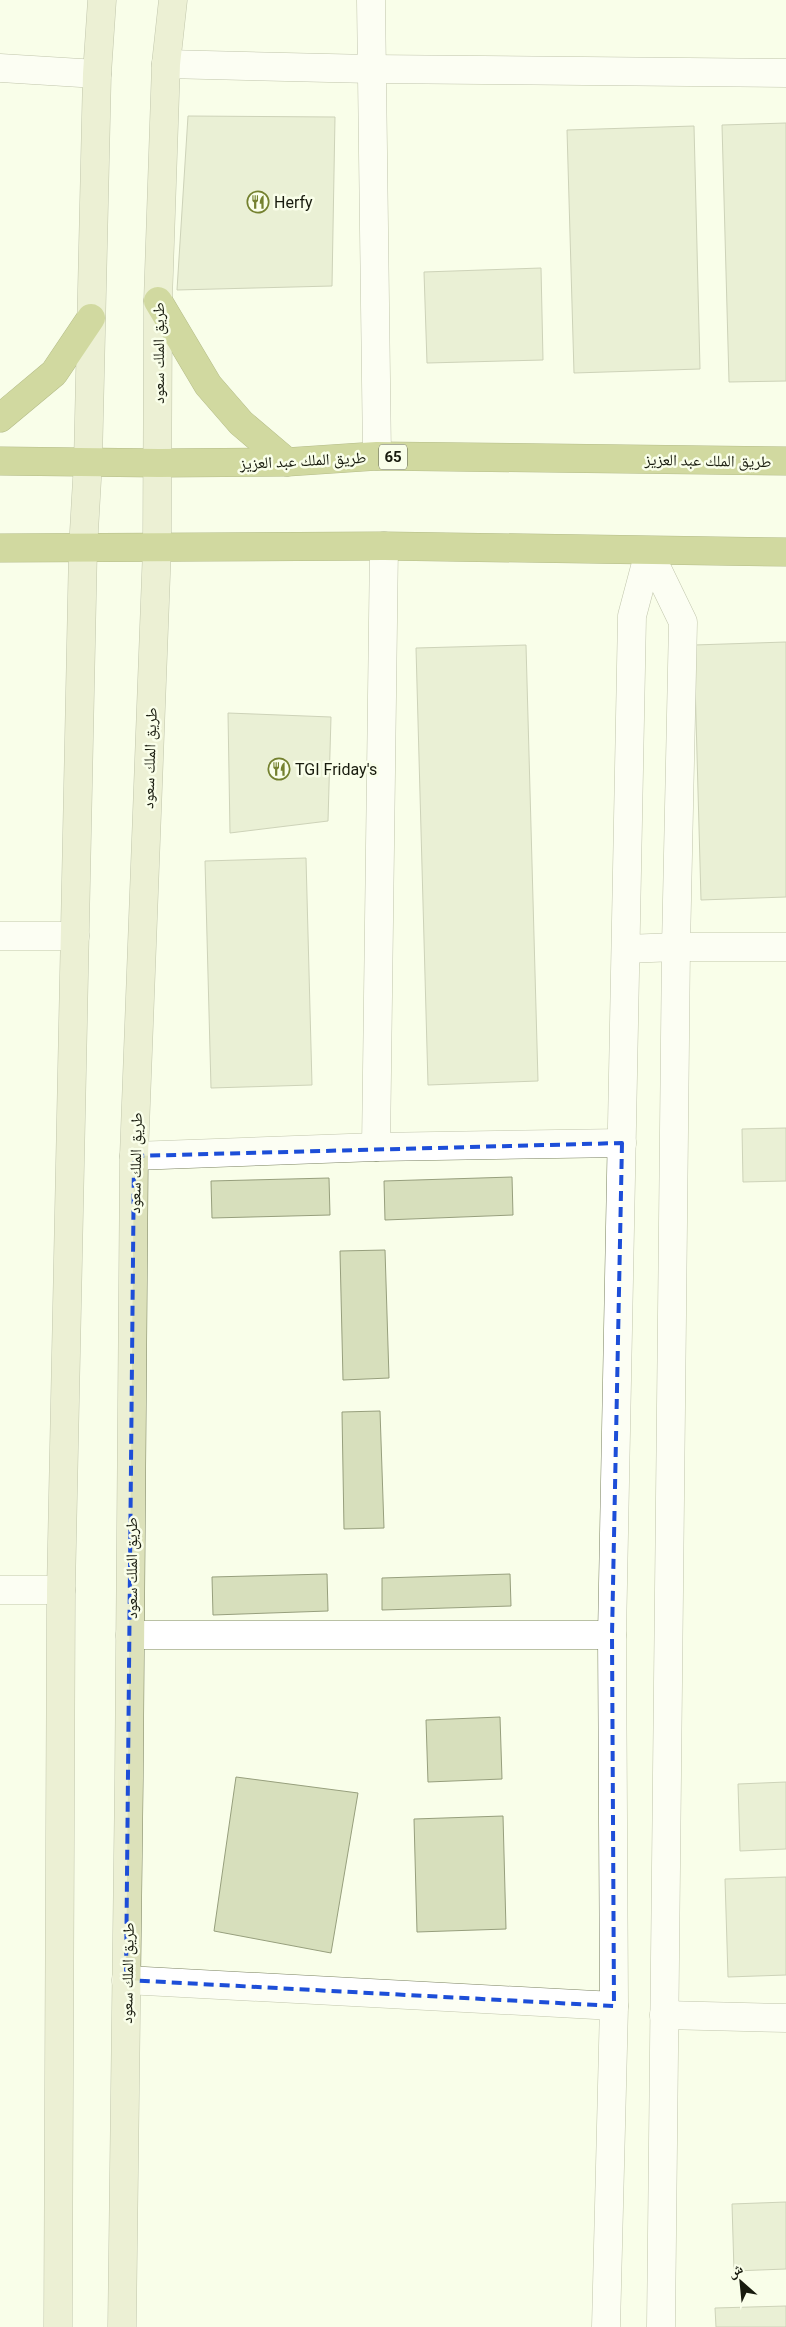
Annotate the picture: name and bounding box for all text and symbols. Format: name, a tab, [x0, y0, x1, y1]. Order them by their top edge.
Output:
restaurant icon: Herfy	[246, 190, 270, 214]
place label: Herfy	[274, 193, 313, 212]
street label: طريق الملك سعود	[149, 302, 169, 404]
road number: 65	[379, 444, 407, 470]
street label: طريق الملك عبد العزيز	[238, 448, 367, 474]
street label: طريق الملك عبد العزيز	[643, 450, 772, 472]
street label: طريق الملك سعود	[138, 707, 162, 809]
restaurant icon: TGI Friday's	[267, 757, 291, 781]
place label: TGI Friday's	[295, 760, 377, 779]
street label: طريق الملك سعود	[125, 1112, 147, 1214]
street label: طريق الملك سعود	[122, 1517, 142, 1619]
street label: طريق الملك سعود	[117, 1922, 139, 2024]
north arrow	[716, 2257, 766, 2307]
text: ش	[725, 2260, 746, 2282]

